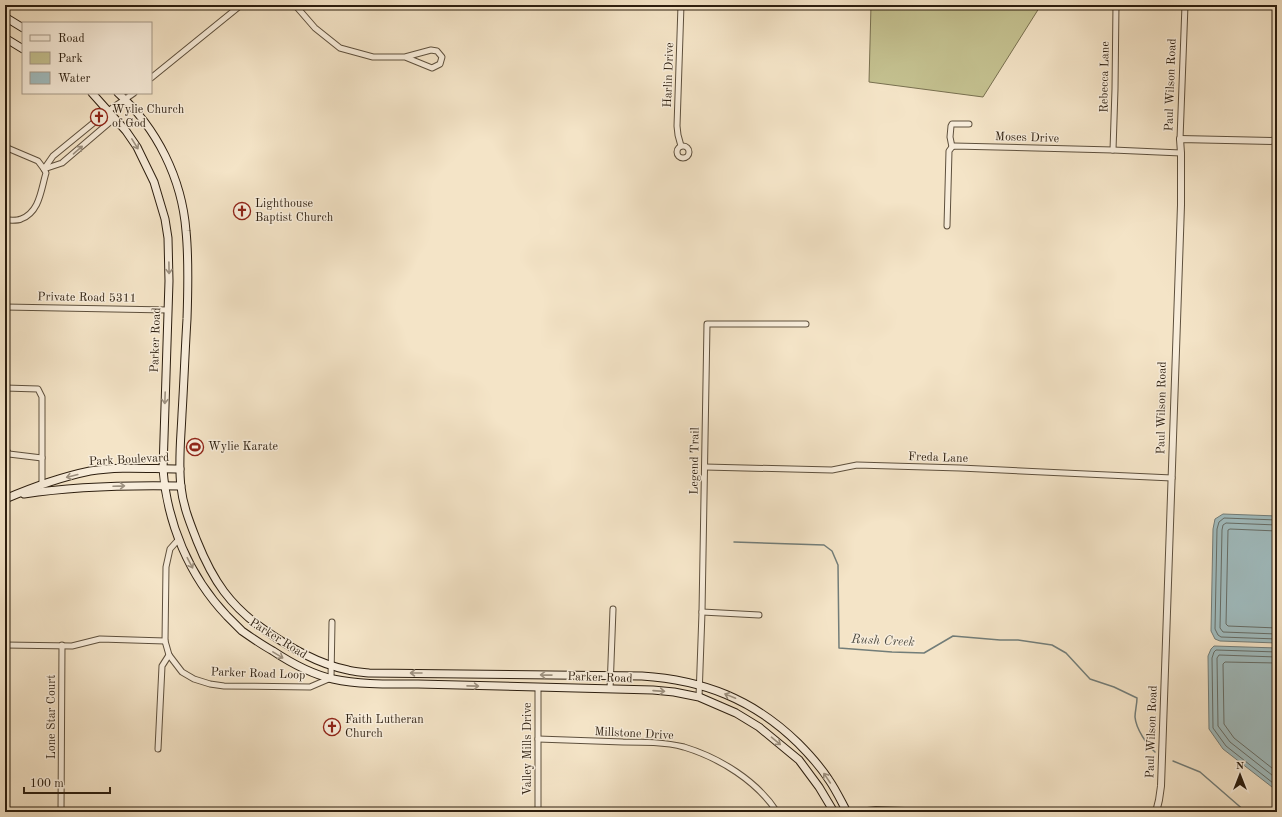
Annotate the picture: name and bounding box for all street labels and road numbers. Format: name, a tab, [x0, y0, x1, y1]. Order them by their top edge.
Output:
street label: Paul Wilson Road	[1163, 38, 1179, 132]
street label: Rebecca Lane	[1098, 41, 1112, 113]
street label: Harlin Drive	[662, 42, 676, 108]
street label: Moses Drive	[995, 131, 1060, 145]
street label: Private Road 5311	[37, 290, 137, 305]
street label: Parker Road	[149, 307, 163, 373]
street label: Paul Wilson Road	[1155, 361, 1169, 455]
street label: Legend Trail	[688, 427, 702, 495]
street label: Freda Lane	[908, 451, 969, 465]
street label: Park Boulevard	[88, 452, 170, 468]
street label: Parker Road	[247, 617, 309, 661]
street label: Parker Road Loop	[210, 666, 306, 682]
street label: Parker Road	[567, 671, 633, 685]
street label: Lone Star Court	[46, 675, 58, 759]
street label: Paul Wilson Road	[1144, 685, 1160, 779]
street label: Valley Mills Drive	[522, 702, 534, 796]
street label: Millstone Drive	[594, 726, 674, 742]

